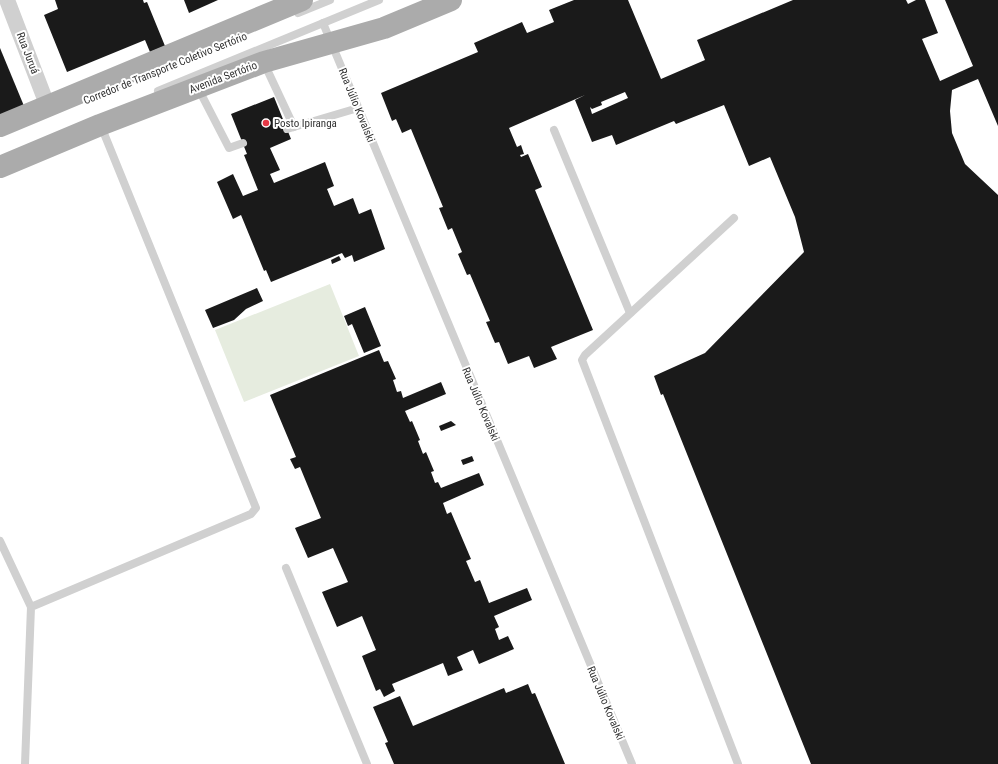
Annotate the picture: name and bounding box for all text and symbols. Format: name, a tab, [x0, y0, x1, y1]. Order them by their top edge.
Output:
street label: Corredor de Transporte Coletivo Sertório	[81, 29, 249, 107]
street label: Rua Juruá	[14, 31, 41, 76]
street label: Avenida Sertório	[187, 58, 259, 96]
street label: Rua Júlio Kovalski	[336, 66, 377, 144]
place label: Posto Ipiranga	[274, 117, 337, 130]
marker: Posto Ipiranga	[261, 118, 271, 128]
street label: Rua Júlio Kovalski	[459, 365, 502, 443]
street label: Rua Júlio Kovalski	[584, 664, 627, 742]

